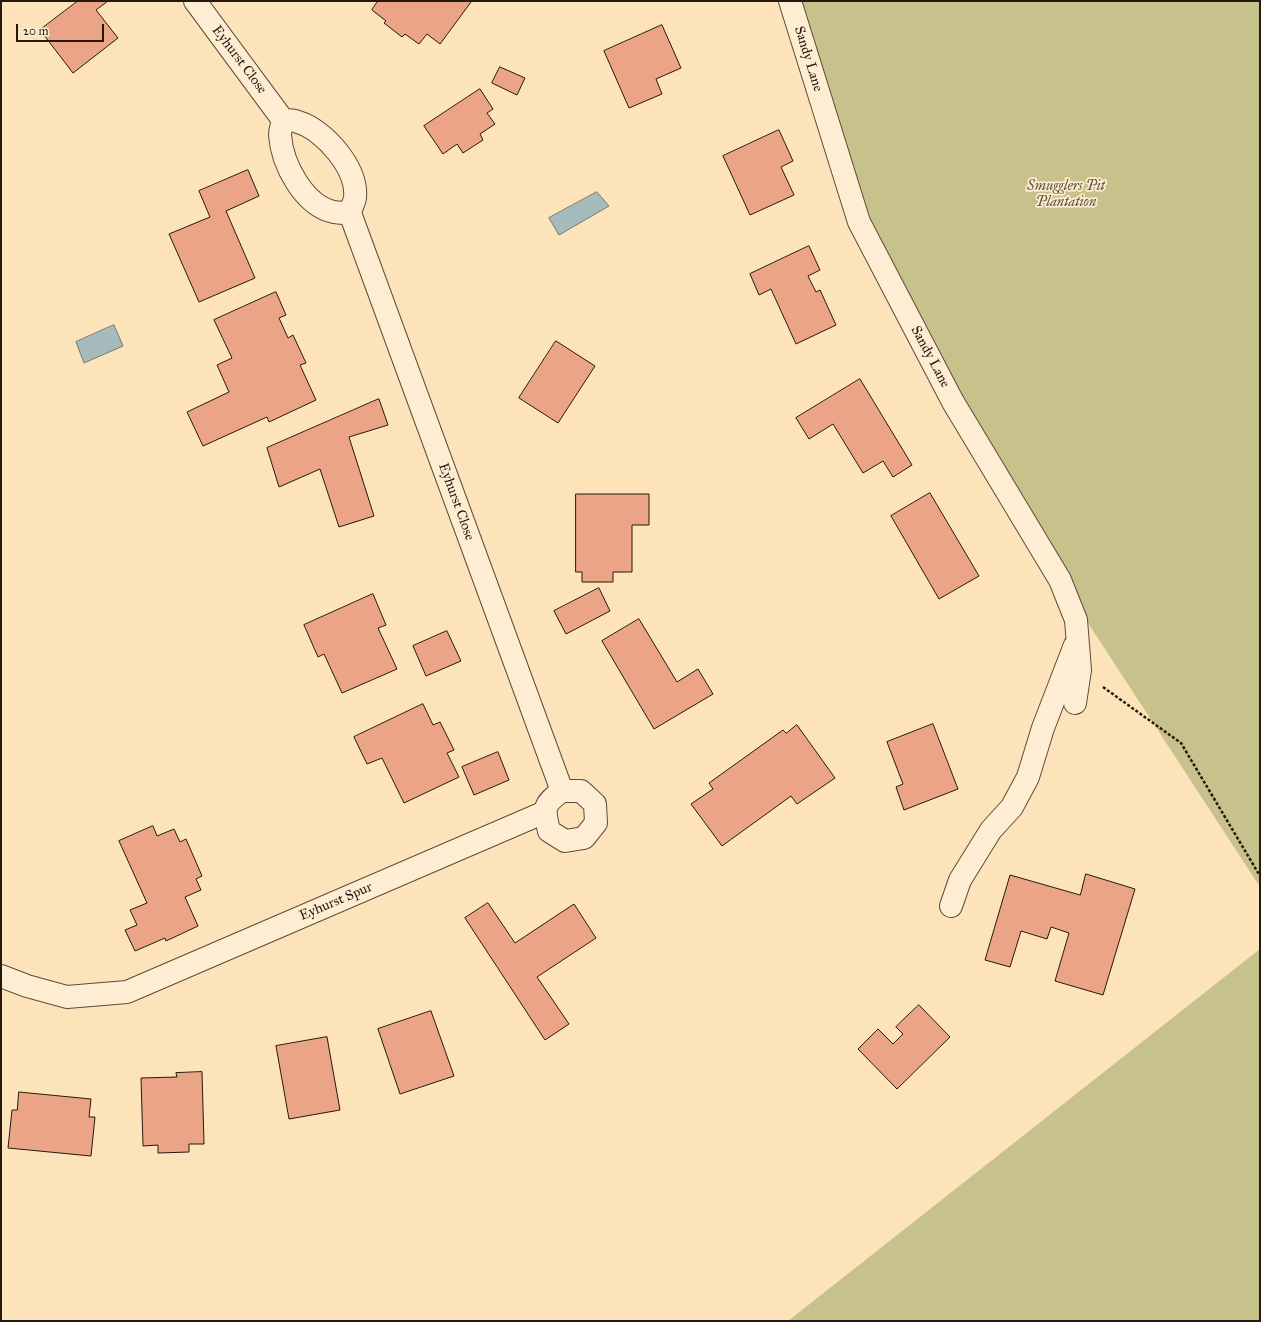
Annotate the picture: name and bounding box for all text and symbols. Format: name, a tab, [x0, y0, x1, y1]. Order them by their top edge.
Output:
scale bar	[18, 16, 106, 42]
street label: Eyhurst Close	[208, 23, 270, 97]
text: 20 m	[23, 24, 49, 38]
street label: Sandy Lane	[790, 24, 826, 94]
park label: Smugglers Pit Plantation	[1027, 179, 1105, 212]
street label: Sandy Lane	[907, 323, 953, 391]
street label: Eyhurst Close	[434, 461, 478, 543]
street label: Eyhurst Spur	[297, 879, 375, 925]

